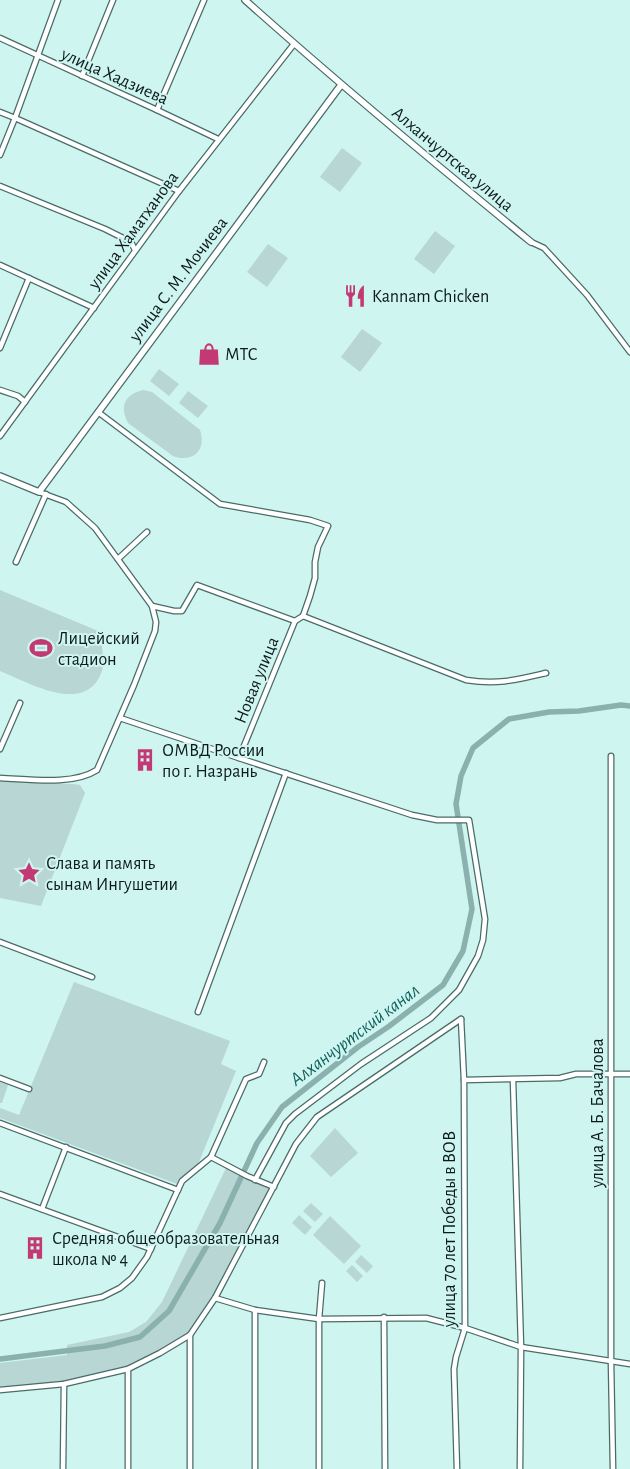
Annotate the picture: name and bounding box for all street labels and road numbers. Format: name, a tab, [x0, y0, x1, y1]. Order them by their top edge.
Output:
street label: улица Хадзиева	[57, 45, 171, 109]
street label: Алханчуртская улица	[388, 104, 517, 216]
street label: улица Хаматханова	[85, 169, 182, 293]
street label: улица С. М. Мочиева	[126, 214, 231, 346]
street label: Новая улица	[231, 635, 282, 726]
street label: улица А. Б. Бачалова	[589, 1038, 607, 1189]
street label: улица 70 лет Победы в ВОВ	[440, 1131, 459, 1328]

